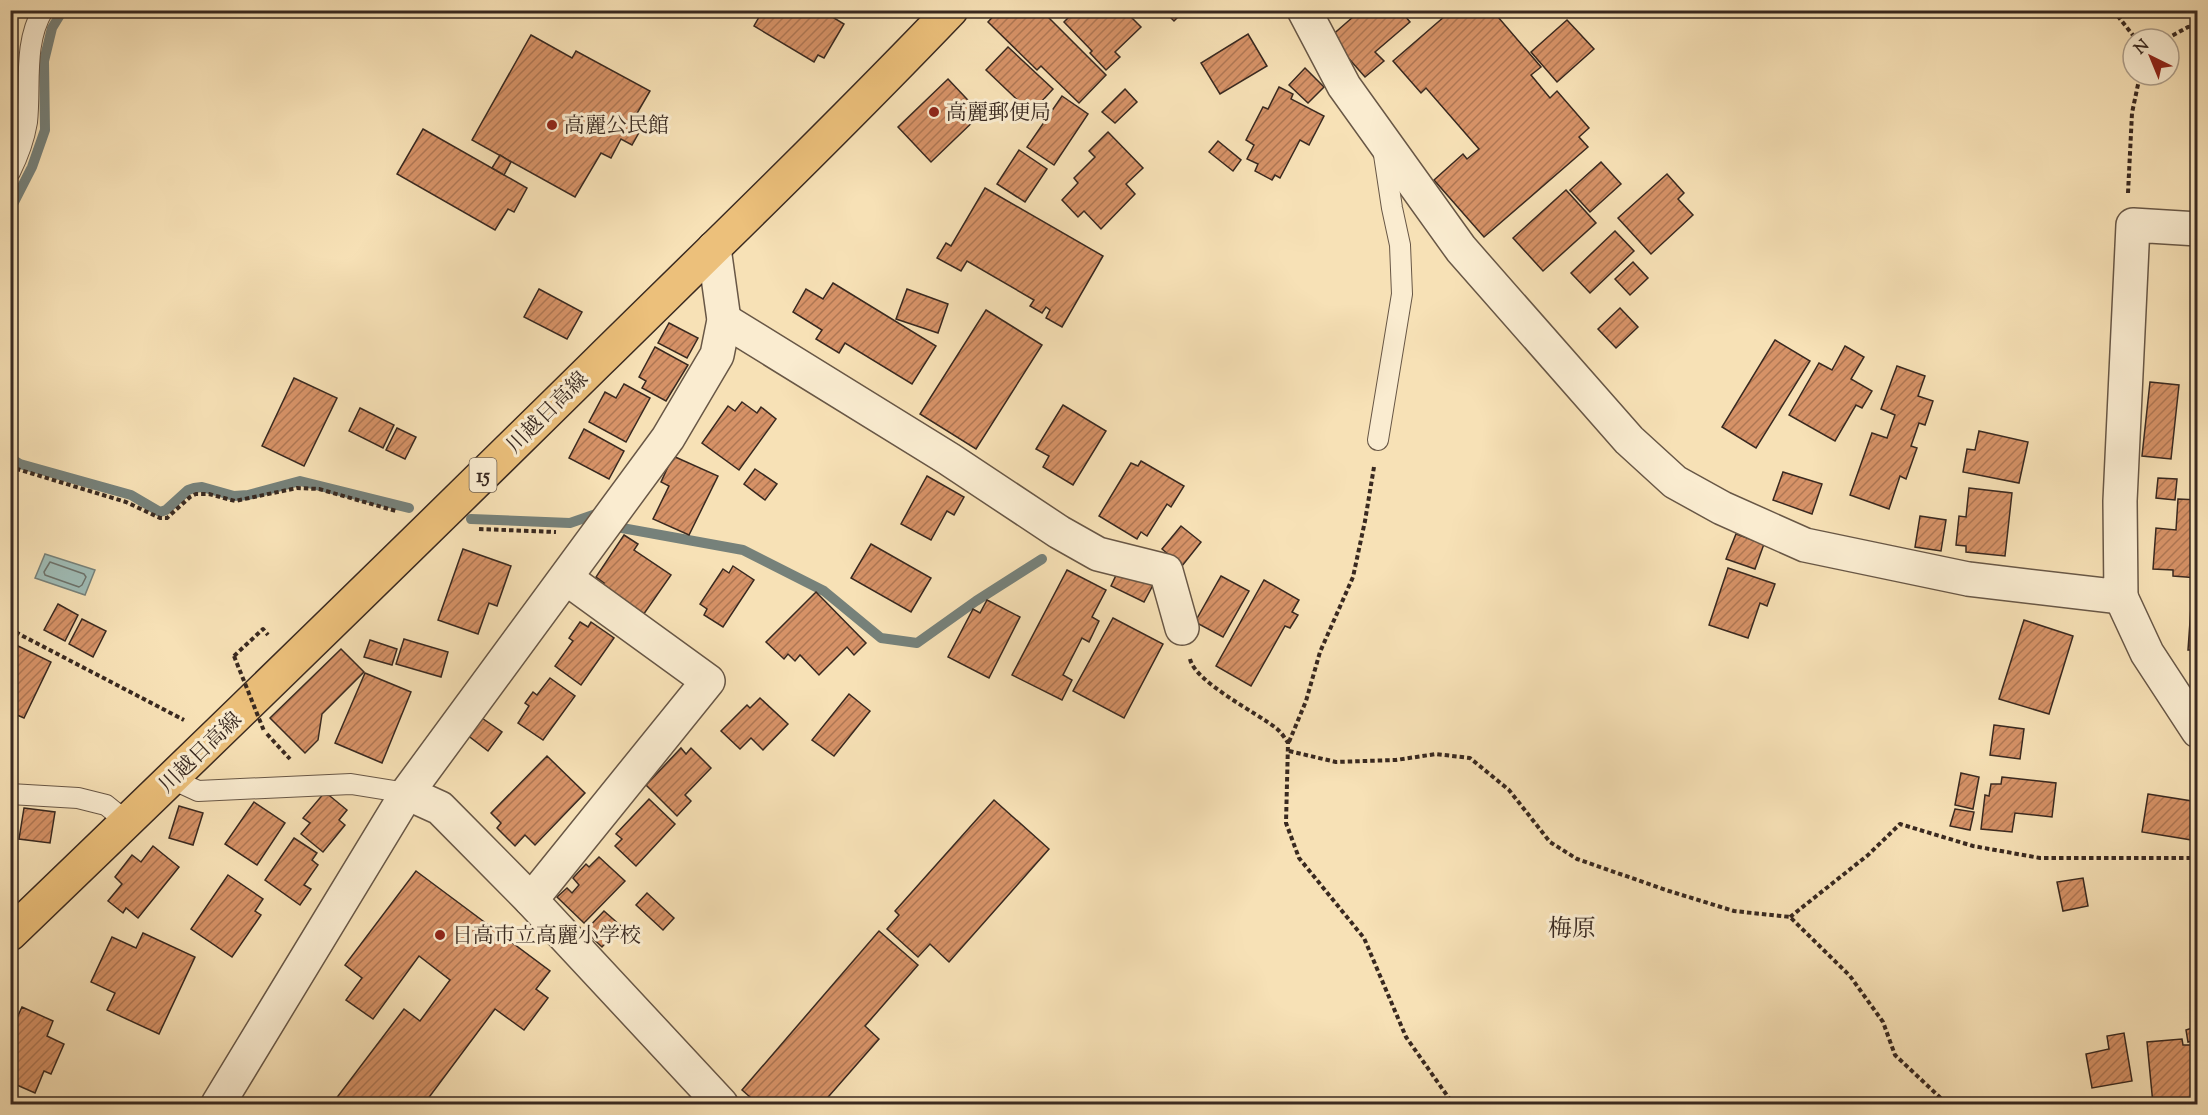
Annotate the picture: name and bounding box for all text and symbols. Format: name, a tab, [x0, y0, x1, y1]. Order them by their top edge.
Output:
north arrow	[2121, 27, 2181, 87]
text: N	[2130, 35, 2155, 61]
place label: 高麗郵便局	[946, 99, 1051, 129]
marker: 高麗郵便局	[927, 105, 941, 119]
place label: 高麗公民館	[564, 112, 669, 142]
marker: 高麗公民館	[545, 118, 559, 132]
street label: 川越日高線	[501, 366, 596, 461]
road number: 15	[470, 458, 496, 492]
street label: 川越日高線	[153, 706, 250, 801]
district label: 梅原	[1548, 913, 1596, 947]
place label: 日高市立高麗小学校	[452, 922, 641, 952]
marker: 日高市立高麗小学校	[433, 928, 447, 942]

